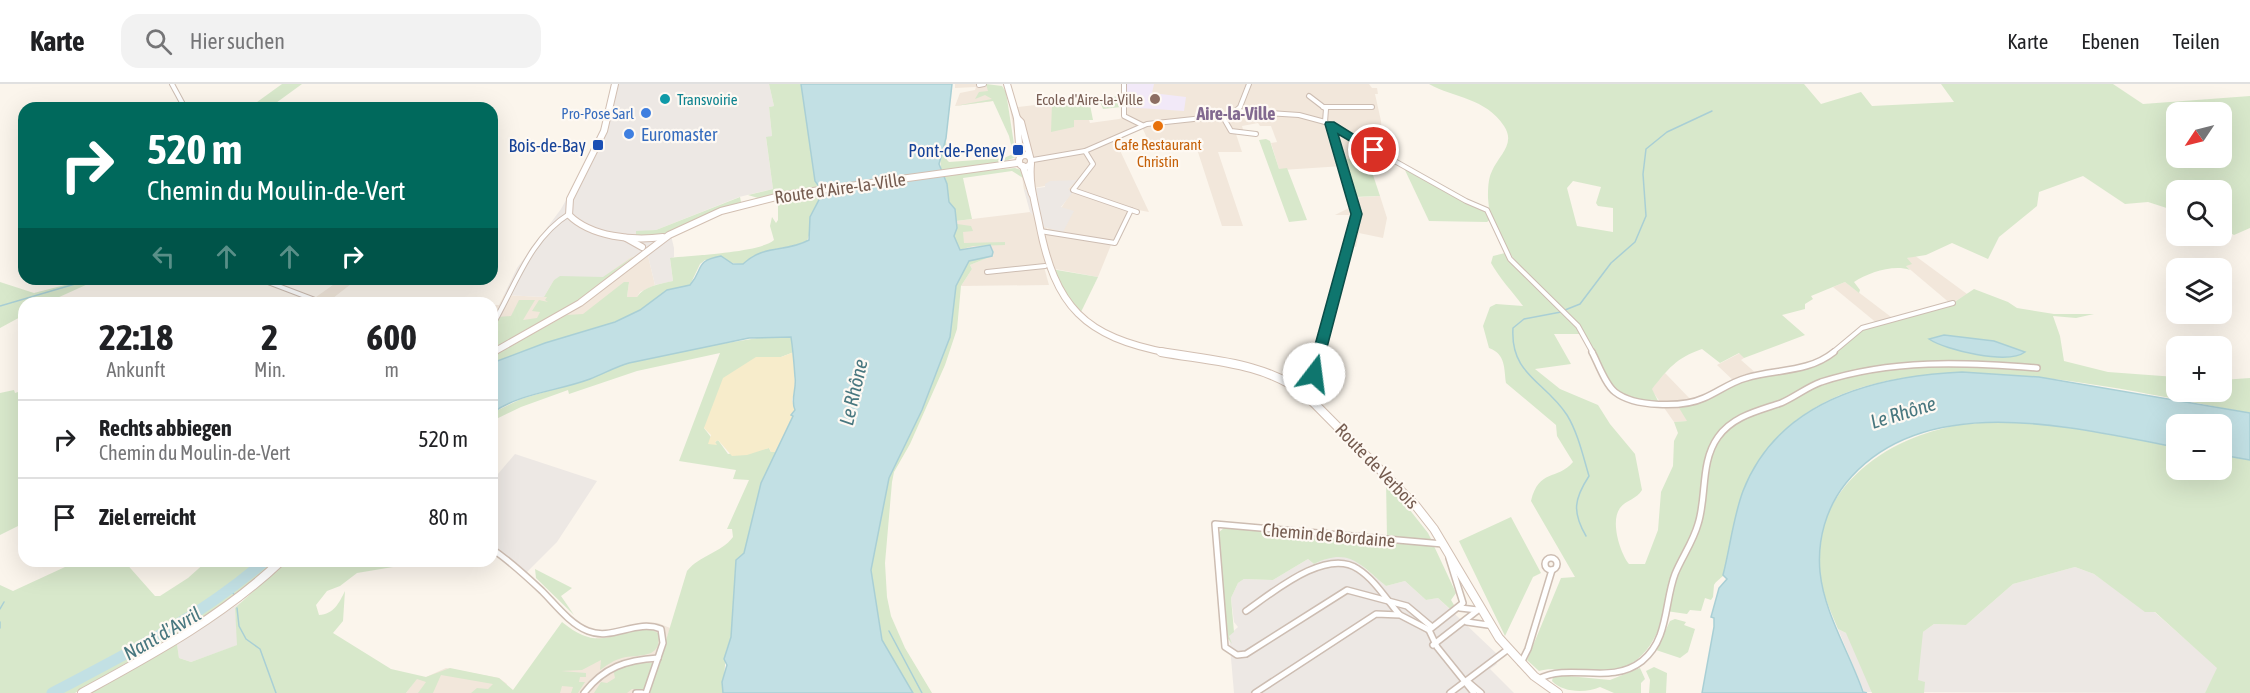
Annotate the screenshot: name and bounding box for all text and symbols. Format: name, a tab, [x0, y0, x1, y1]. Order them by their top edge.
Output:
search box	[121, 14, 541, 68]
text: Karte	[30, 25, 85, 57]
icon: search	[142, 25, 175, 58]
text: Hier suchen	[190, 28, 285, 54]
text: Karte	[2007, 29, 2048, 53]
text: Ebenen	[2081, 29, 2140, 53]
text: Teilen	[2173, 29, 2220, 53]
place label: Transvoirie	[677, 91, 738, 108]
place label: Ecole d'Aire-la-Ville	[1036, 91, 1143, 108]
marker: Transvoirie	[658, 92, 672, 106]
marker: Ecole d'Aire-la-Ville	[1148, 92, 1162, 106]
north arrow	[2166, 102, 2232, 168]
map controls	[2166, 102, 2232, 480]
district label: Aire-la-Ville	[1195, 103, 1276, 124]
place label: Pro-Pose Sarl	[561, 105, 634, 122]
marker: Pro-Pose Sarl	[639, 106, 653, 120]
marker: Cafe Restaurant Christin	[1151, 119, 1165, 133]
place label: Euromaster	[641, 124, 718, 145]
pin	[1348, 124, 1399, 175]
text: 520 m	[147, 125, 242, 173]
icon: right	[48, 126, 126, 204]
marker: Euromaster	[622, 127, 636, 141]
icon: arrive	[1357, 133, 1390, 166]
place label: Bois-de-Bay	[508, 135, 586, 156]
place label: Cafe Restaurant Christin	[1114, 136, 1202, 170]
marker: Bois-de-Bay	[591, 138, 605, 152]
place label: Pont-de-Peney	[908, 140, 1006, 161]
marker: Pont-de-Peney	[1011, 143, 1025, 157]
street label: Route d'Aire-la-Ville	[773, 168, 907, 208]
text: Chemin du Moulin-de-Vert	[147, 175, 405, 206]
button: search	[2166, 180, 2232, 246]
icon: left	[147, 240, 180, 273]
icon: ahead	[210, 240, 243, 273]
icon: ahead	[273, 240, 306, 273]
icon: right	[336, 240, 369, 273]
button: layers	[2166, 258, 2232, 324]
text: 22:18	[99, 316, 173, 358]
text: 2	[261, 316, 278, 358]
text: 600	[366, 316, 417, 358]
button: +	[2166, 336, 2232, 402]
position arrow	[1282, 342, 1346, 406]
water label: Le Rhône	[834, 357, 872, 427]
text: Ankunft	[107, 358, 165, 381]
text: Min.	[254, 358, 285, 381]
text: m	[384, 358, 399, 381]
water label: Le Rhône	[1867, 391, 1939, 433]
button: −	[2166, 414, 2232, 480]
text: Rechts abbiegen	[99, 415, 232, 441]
street label: Route de Verbois	[1331, 419, 1423, 513]
icon: right	[48, 423, 81, 456]
text: 520 m	[418, 426, 468, 452]
text: Chemin du Moulin-de-Vert	[99, 441, 290, 464]
icon: arrive	[48, 501, 81, 534]
text: Ziel erreicht	[99, 504, 196, 530]
text: 80 m	[428, 504, 468, 530]
street label: Chemin de Bordaine	[1262, 519, 1396, 551]
water label: Nant d'Avril	[119, 602, 205, 664]

